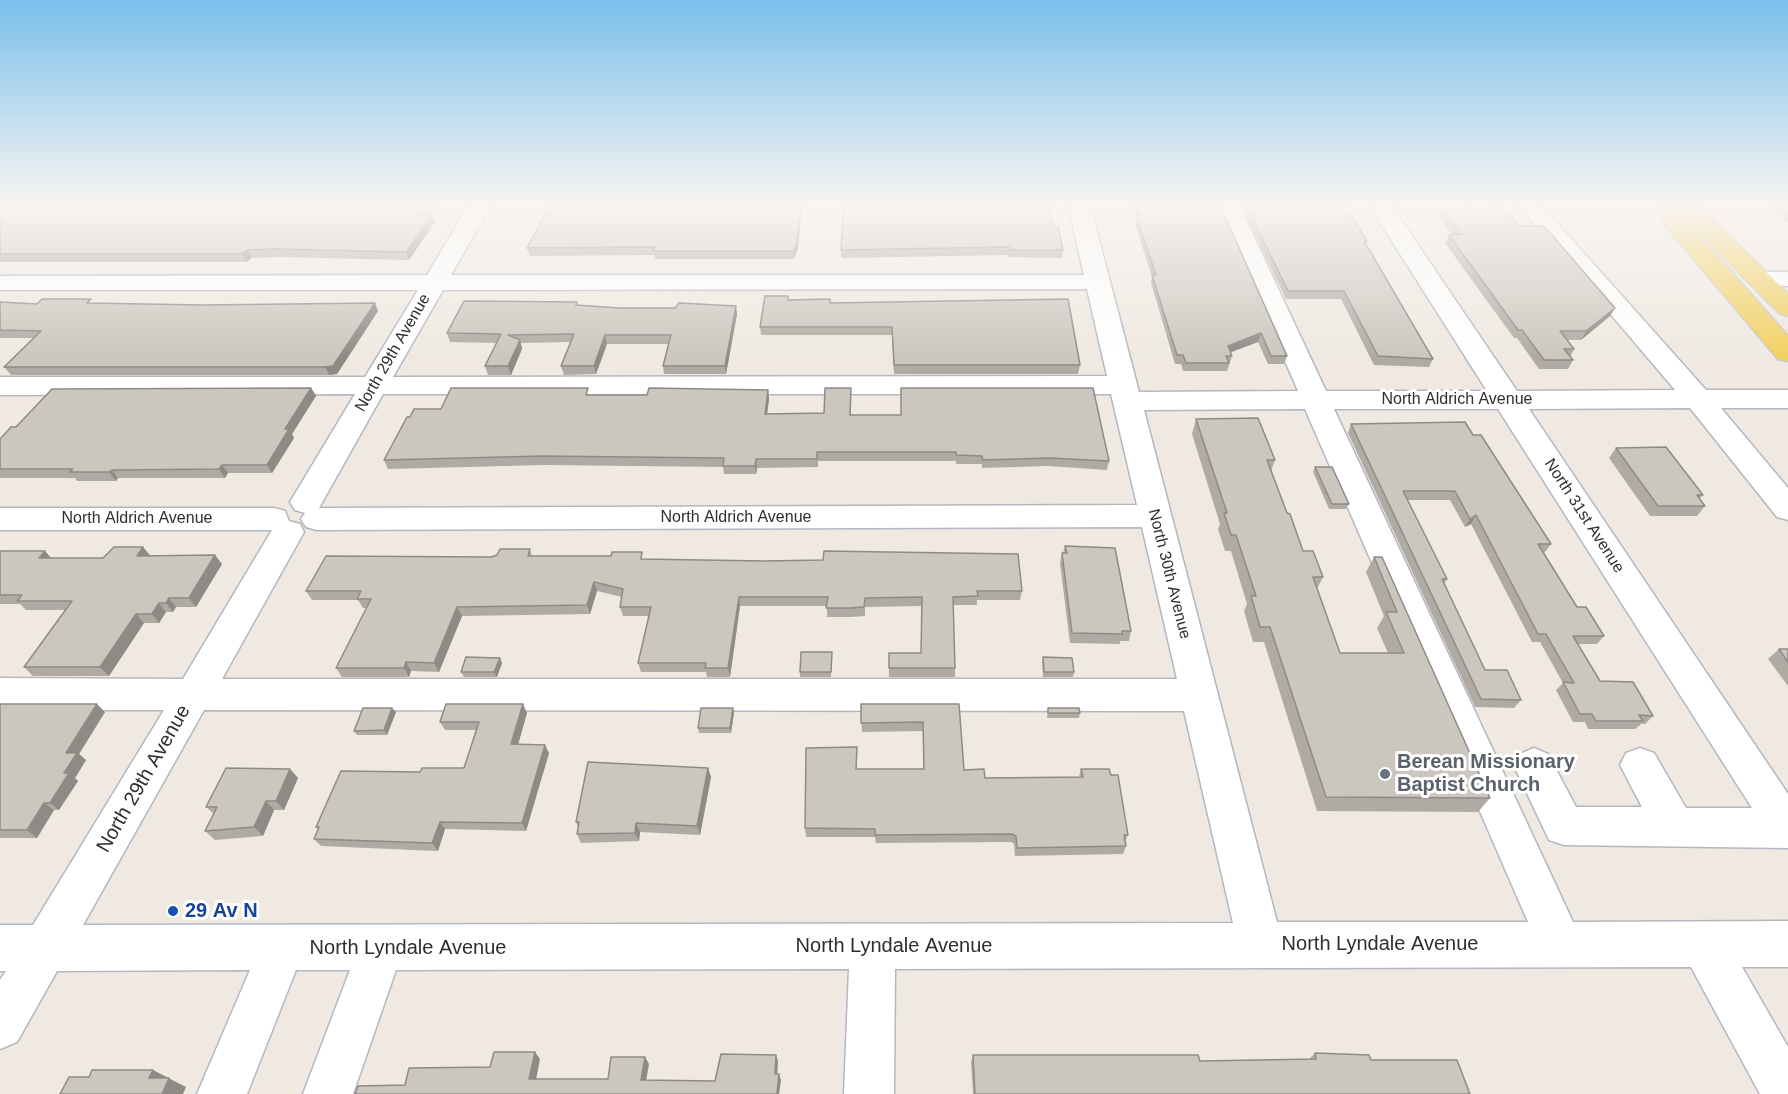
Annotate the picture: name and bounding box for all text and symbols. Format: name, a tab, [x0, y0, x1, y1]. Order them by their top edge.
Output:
street label: North 29th Avenue	[351, 291, 435, 415]
street label: North Aldrich Avenue	[1382, 390, 1532, 410]
street label: North 31st Avenue	[1540, 455, 1628, 577]
street label: North 30th Avenue	[1144, 507, 1194, 641]
street label: North Aldrich Avenue	[661, 508, 811, 528]
street label: North Aldrich Avenue	[62, 509, 212, 529]
street label: North 29th Avenue	[92, 701, 196, 857]
place label: Berean Missionary Baptist Church	[1397, 750, 1575, 797]
marker: Berean Missionary Baptist Church	[1378, 767, 1392, 781]
place label: 29 Av N	[185, 899, 258, 923]
marker: 29 Av N	[166, 904, 180, 918]
street label: North Lyndale Avenue	[1282, 932, 1478, 956]
street label: North Lyndale Avenue	[796, 934, 992, 958]
street label: North Lyndale Avenue	[310, 936, 506, 960]

